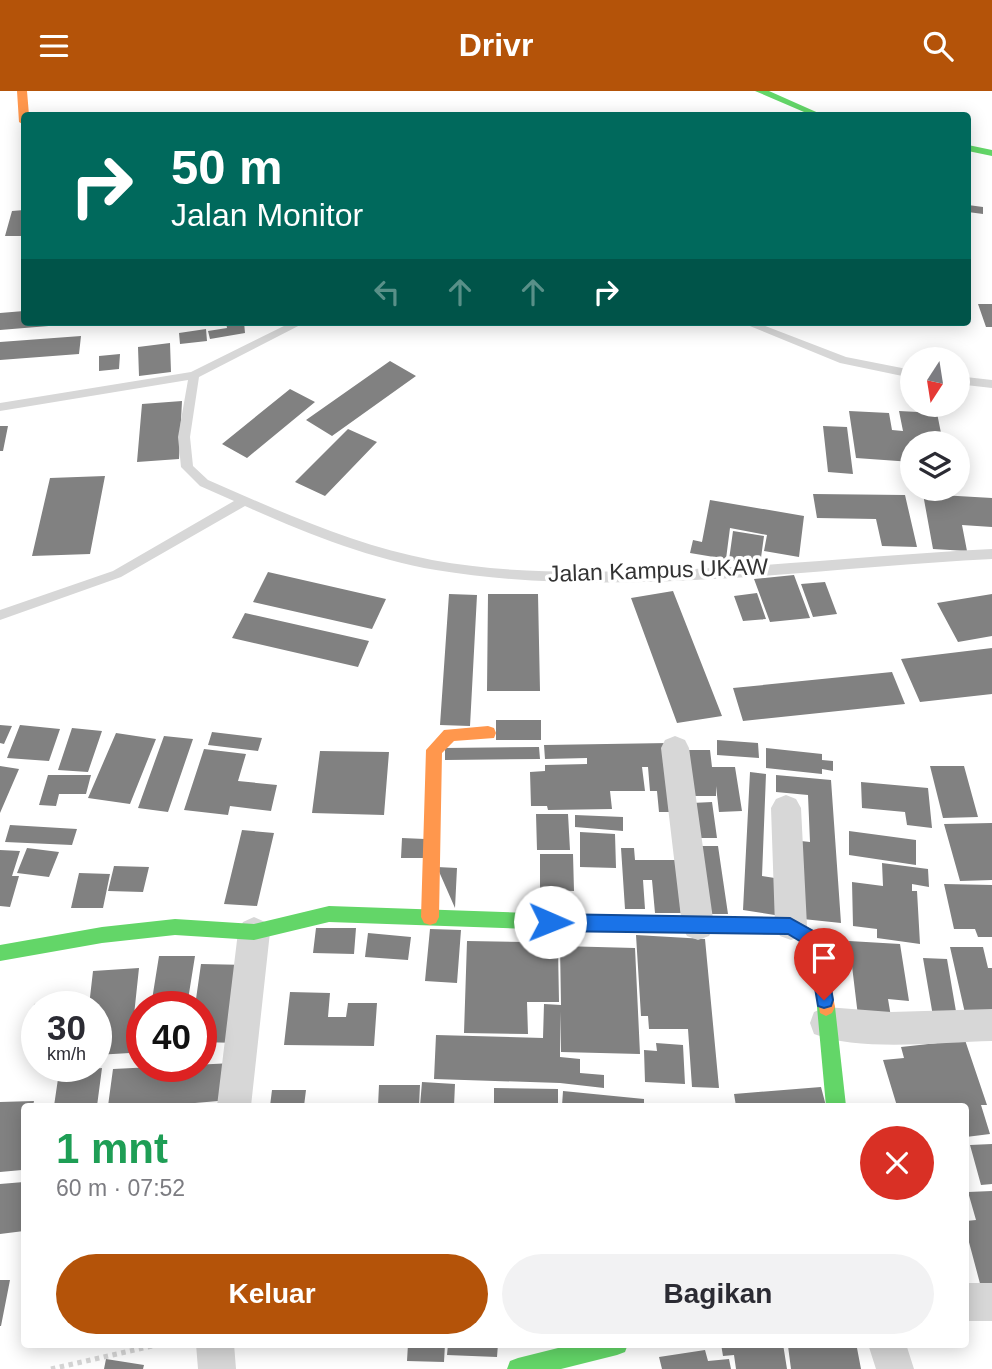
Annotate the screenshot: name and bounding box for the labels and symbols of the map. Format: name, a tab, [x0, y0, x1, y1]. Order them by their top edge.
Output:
north arrow	[900, 347, 970, 417]
street label: Jalan Kampus UKAW	[547, 553, 769, 587]
position arrow	[513, 885, 587, 959]
pin	[794, 928, 854, 1000]
speed limit sign: 40	[126, 991, 217, 1082]

